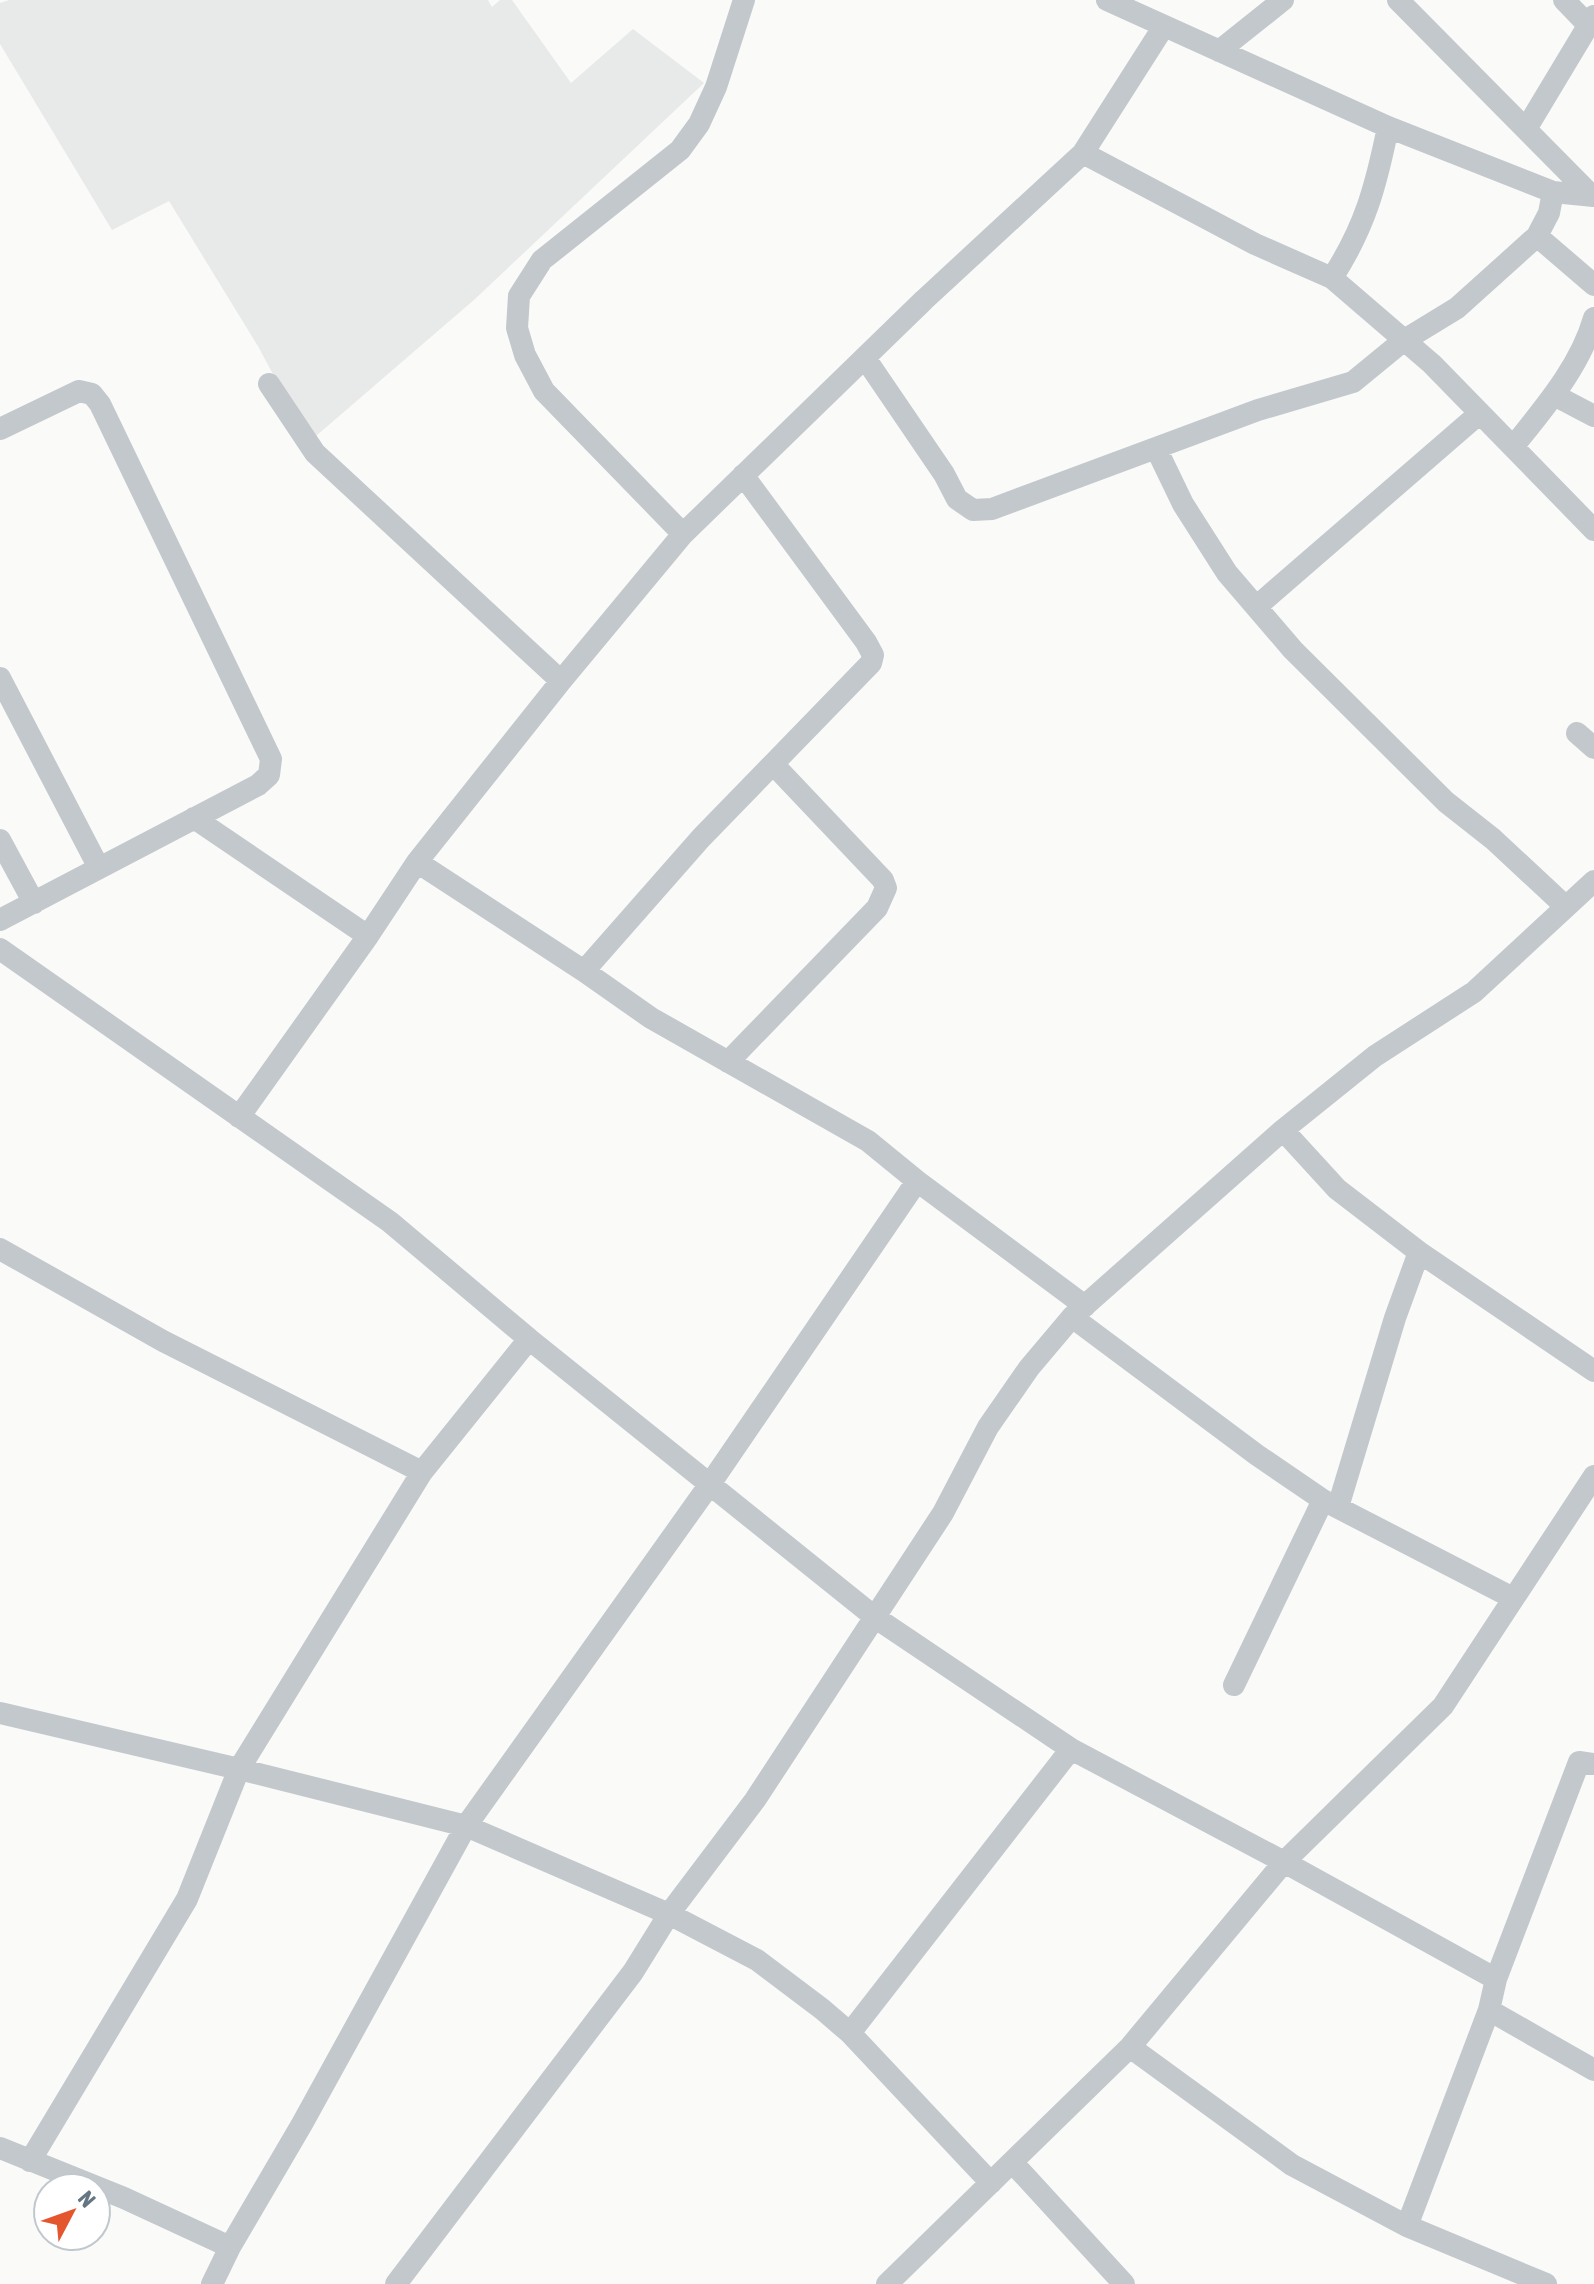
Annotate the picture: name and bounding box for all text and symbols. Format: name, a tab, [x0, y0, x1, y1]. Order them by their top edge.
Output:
north arrow	[32, 2172, 112, 2252]
text: N	[73, 2185, 101, 2212]

